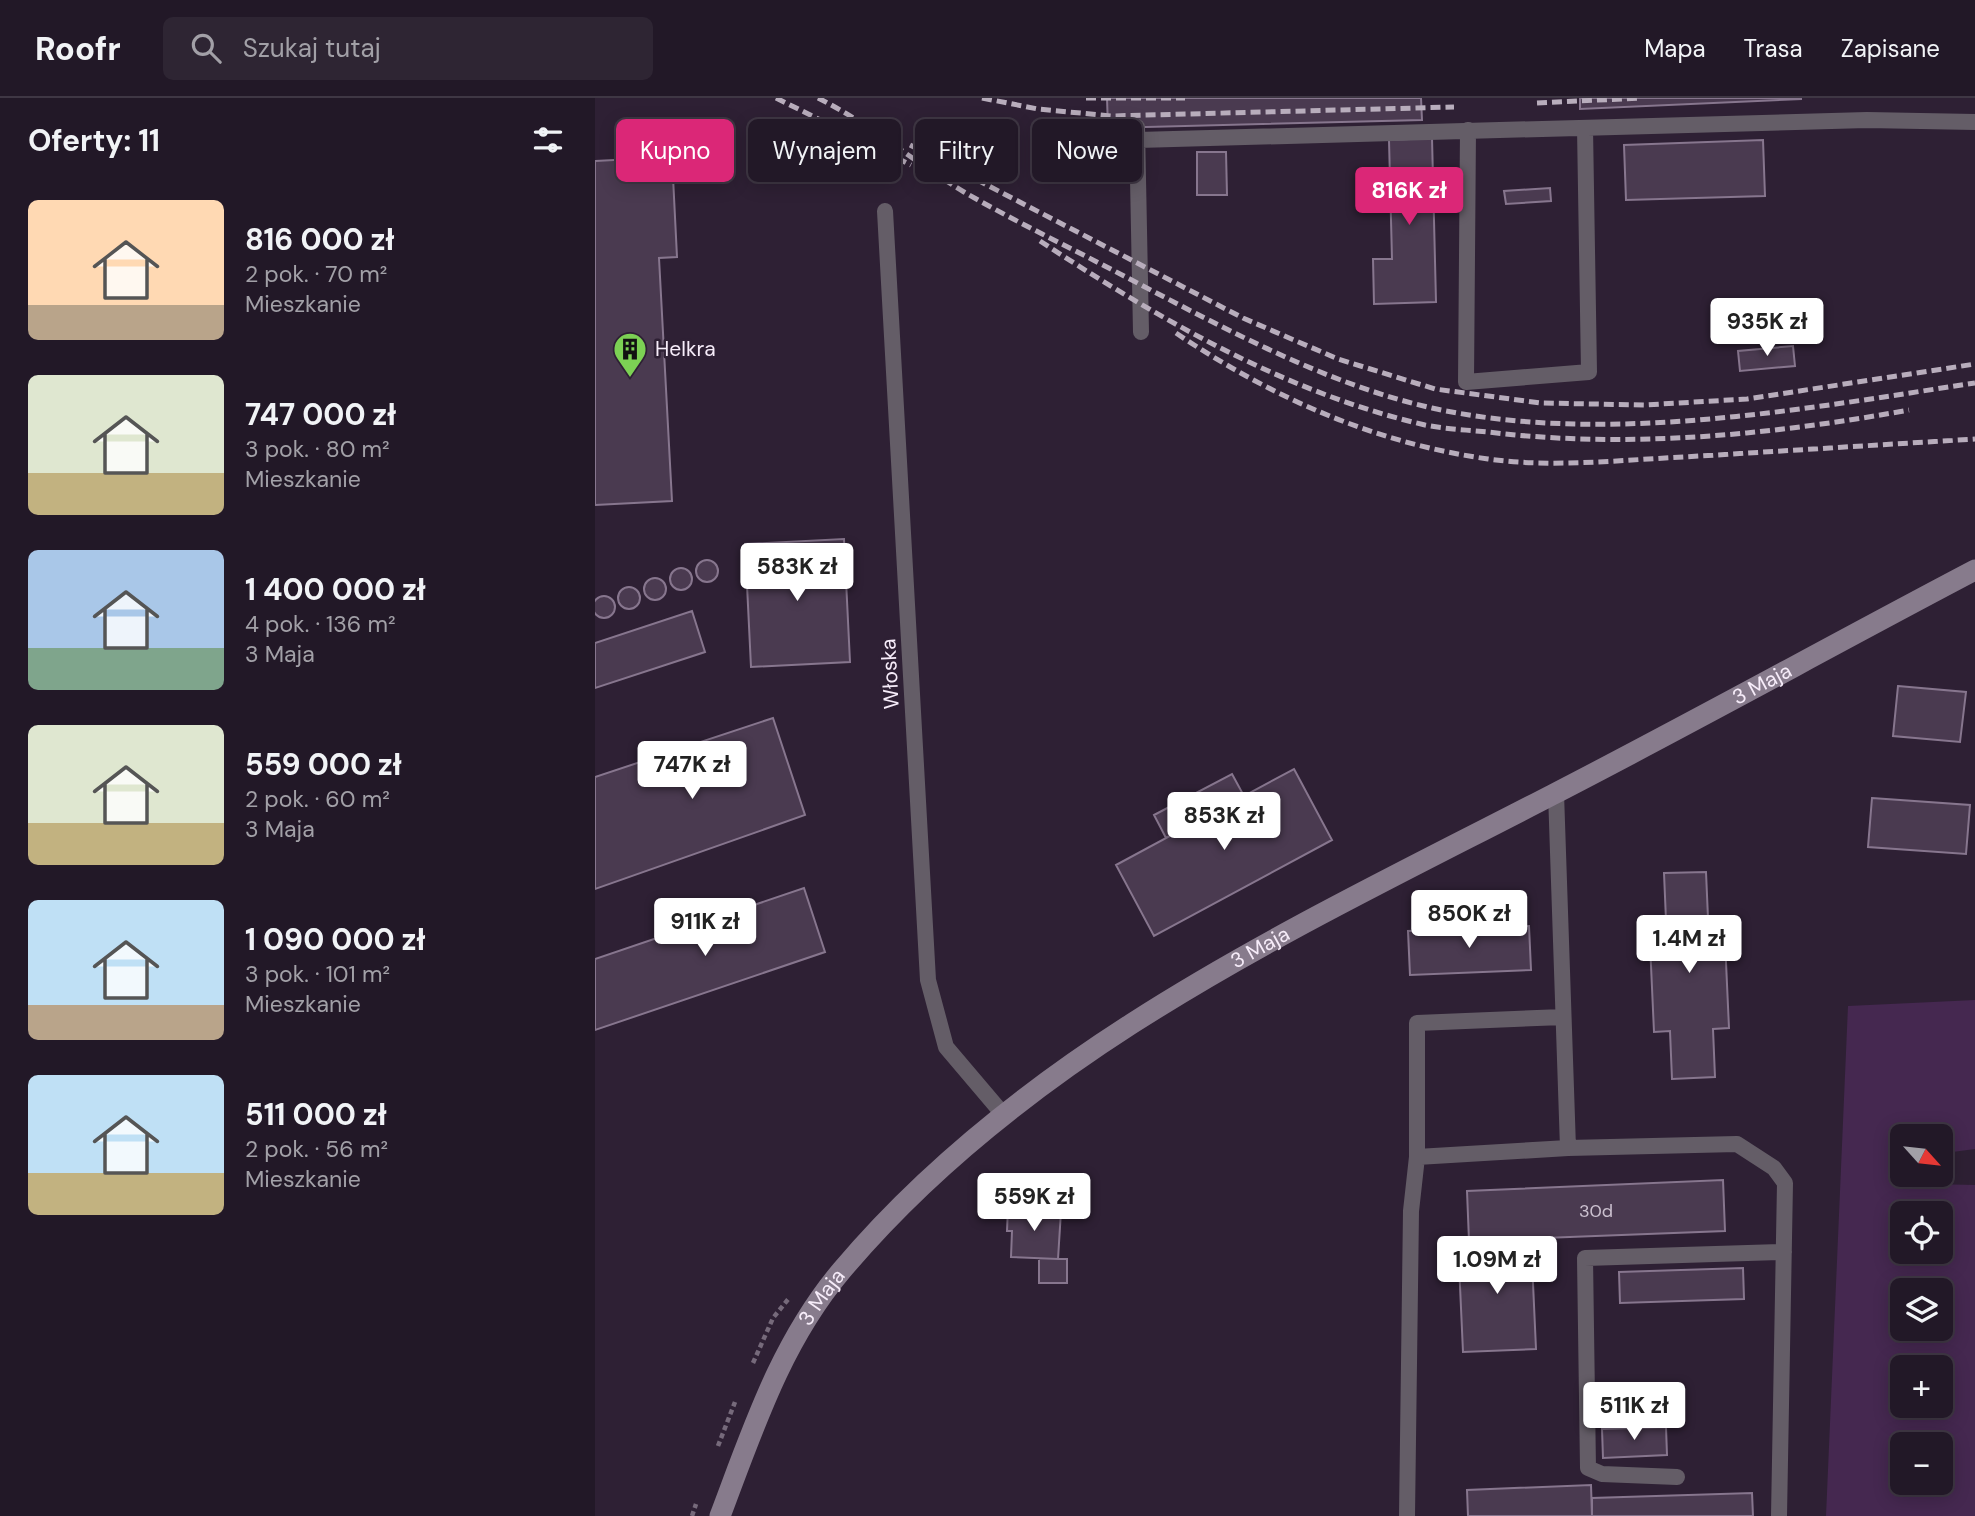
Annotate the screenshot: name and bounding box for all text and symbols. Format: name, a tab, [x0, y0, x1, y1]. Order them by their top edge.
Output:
search box	[163, 17, 653, 80]
text: Roofr	[35, 27, 121, 70]
icon: search	[187, 29, 225, 67]
text: Szukaj tutaj	[243, 31, 381, 65]
text: Mapa	[1644, 33, 1706, 64]
text: Trasa	[1744, 33, 1803, 64]
text: Zapisane	[1841, 33, 1940, 64]
chip: Kupno	[616, 119, 734, 182]
chip: Wynajem	[748, 119, 901, 182]
chip: Filtry	[915, 119, 1018, 182]
chip: Nowe	[1032, 119, 1142, 182]
text: Oferty: 11	[28, 121, 160, 160]
icon: filters	[529, 121, 567, 159]
pin: 816K zł	[1344, 167, 1474, 227]
text: 816K zł	[1371, 175, 1447, 205]
text: 816 000 zł	[245, 220, 394, 259]
icon: home	[84, 228, 168, 312]
text: 2 pok. · 70 m²	[245, 259, 387, 289]
text: Mieszkanie	[245, 289, 361, 319]
pin: 935K zł	[1702, 299, 1832, 358]
text: 935K zł	[1726, 306, 1808, 336]
building icon: Helkra	[611, 330, 649, 379]
place label: Helkra	[655, 335, 716, 363]
text: 747 000 zł	[245, 395, 396, 434]
icon: home	[84, 403, 168, 487]
text: 3 pok. · 80 m²	[245, 434, 390, 464]
text: Mieszkanie	[245, 464, 361, 494]
pin: 583K zł	[732, 544, 862, 603]
text: 583K zł	[756, 551, 838, 581]
text: 1 400 000 zł	[245, 570, 426, 609]
icon: home	[84, 578, 168, 662]
text: 4 pok. · 136 m²	[245, 609, 395, 639]
street label: Włoska	[874, 638, 906, 710]
text: 3 Maja	[245, 639, 315, 669]
street label: 3 Maja	[1727, 656, 1797, 711]
pin: 747K zł	[627, 742, 757, 801]
text: 559 000 zł	[245, 745, 402, 784]
text: 747K zł	[654, 749, 730, 779]
icon: home	[84, 753, 168, 837]
text: 2 pok. · 60 m²	[245, 784, 390, 814]
pin: 853K zł	[1159, 792, 1289, 852]
text: 853K zł	[1183, 800, 1265, 830]
text: 3 Maja	[245, 814, 315, 844]
pin: 850K zł	[1404, 890, 1534, 950]
pin: 911K zł	[640, 898, 770, 958]
text: 850K zł	[1427, 898, 1511, 928]
text: 911K zł	[670, 906, 740, 936]
pin: 1.4M zł	[1624, 916, 1754, 975]
text: 1 090 000 zł	[245, 920, 425, 959]
street label: 3 Maja	[1225, 920, 1295, 975]
text: 1.4M zł	[1653, 923, 1725, 953]
icon: home	[84, 928, 168, 1012]
text: 3 pok. · 101 m²	[245, 959, 390, 989]
text: Mieszkanie	[245, 989, 361, 1019]
text: 511 000 zł	[245, 1095, 387, 1134]
icon: home	[84, 1103, 168, 1187]
north arrow	[1890, 1124, 1953, 1186]
map controls	[1890, 1124, 1953, 1495]
text: 2 pok. · 56 m²	[245, 1134, 388, 1164]
text: Mieszkanie	[245, 1164, 361, 1194]
pin: 559K zł	[969, 1174, 1099, 1233]
text: 559K zł	[993, 1181, 1075, 1211]
house number: 30d	[1579, 1199, 1613, 1223]
button: locate	[1890, 1201, 1953, 1264]
pin: 1.09M zł	[1425, 1236, 1569, 1296]
text: 1.09M zł	[1453, 1244, 1541, 1274]
street label: 3 Maja	[792, 1263, 851, 1331]
button: layers	[1890, 1278, 1953, 1341]
button: +	[1890, 1355, 1953, 1418]
pin: 511K zł	[1569, 1382, 1699, 1442]
text: 511K zł	[1599, 1390, 1669, 1420]
button: −	[1890, 1432, 1953, 1495]

